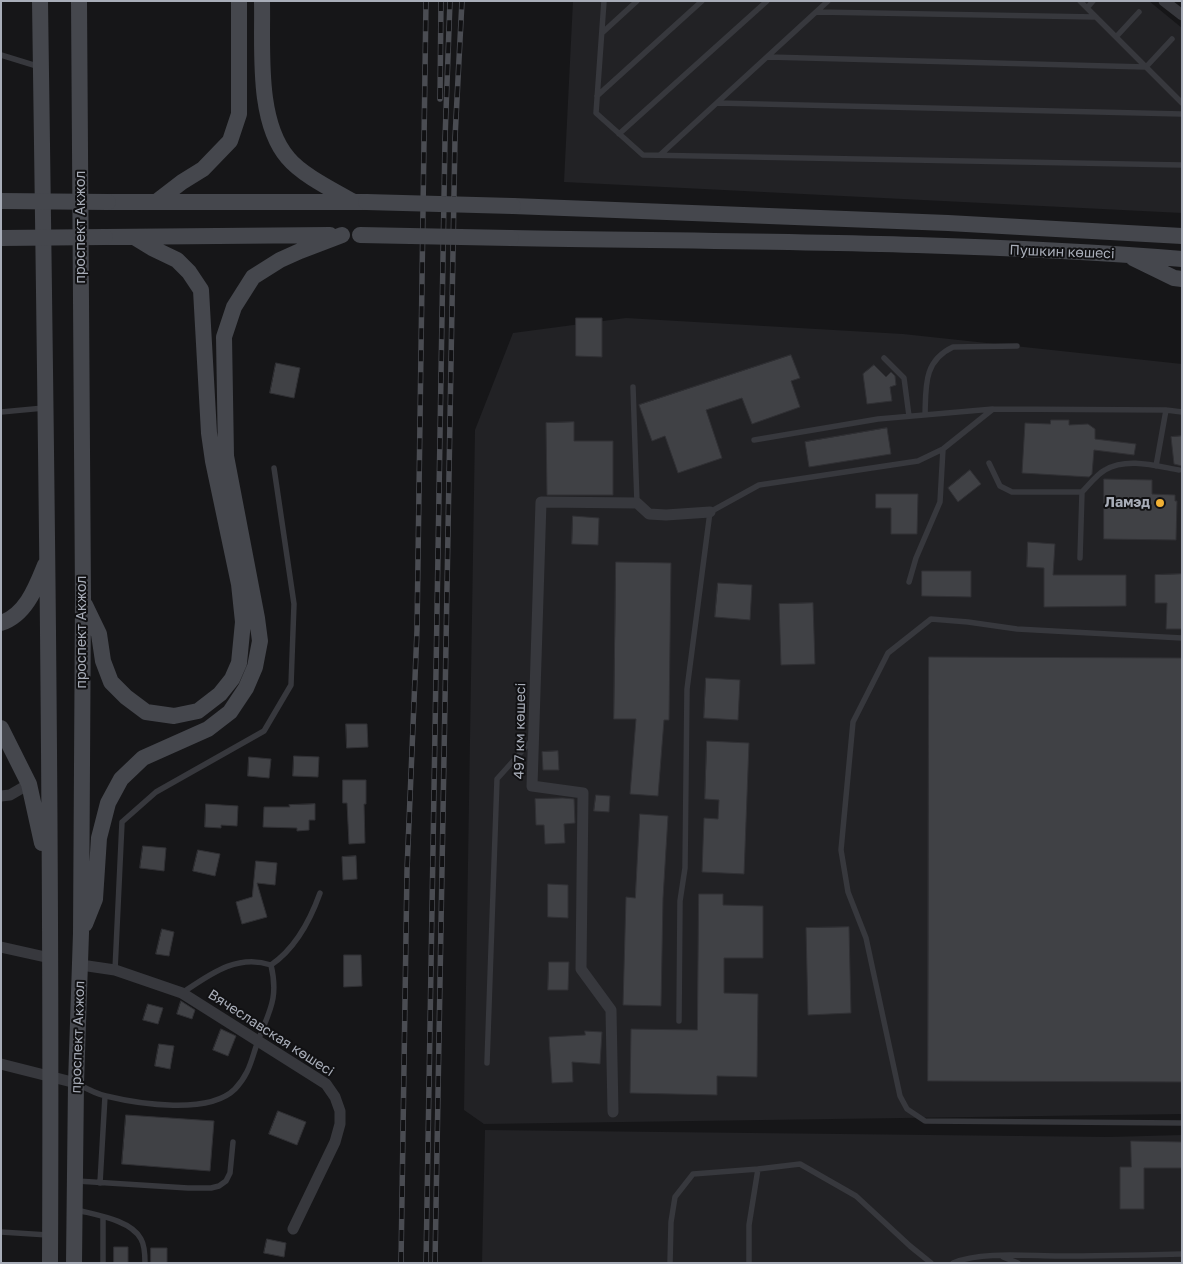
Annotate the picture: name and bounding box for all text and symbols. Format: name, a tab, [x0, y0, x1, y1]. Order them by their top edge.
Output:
street label: проспект Акжол	[73, 171, 89, 283]
street label: Пушкин көшесі	[1009, 242, 1115, 262]
place label: Ламэд	[1105, 495, 1150, 511]
marker: Ламэд	[1154, 497, 1166, 509]
street label: проспект Акжол	[74, 576, 90, 688]
street label: 497 км көшесі	[511, 683, 529, 779]
street label: проспект Акжол	[68, 980, 88, 1094]
street label: Вячеславская көшесі	[205, 986, 337, 1080]

